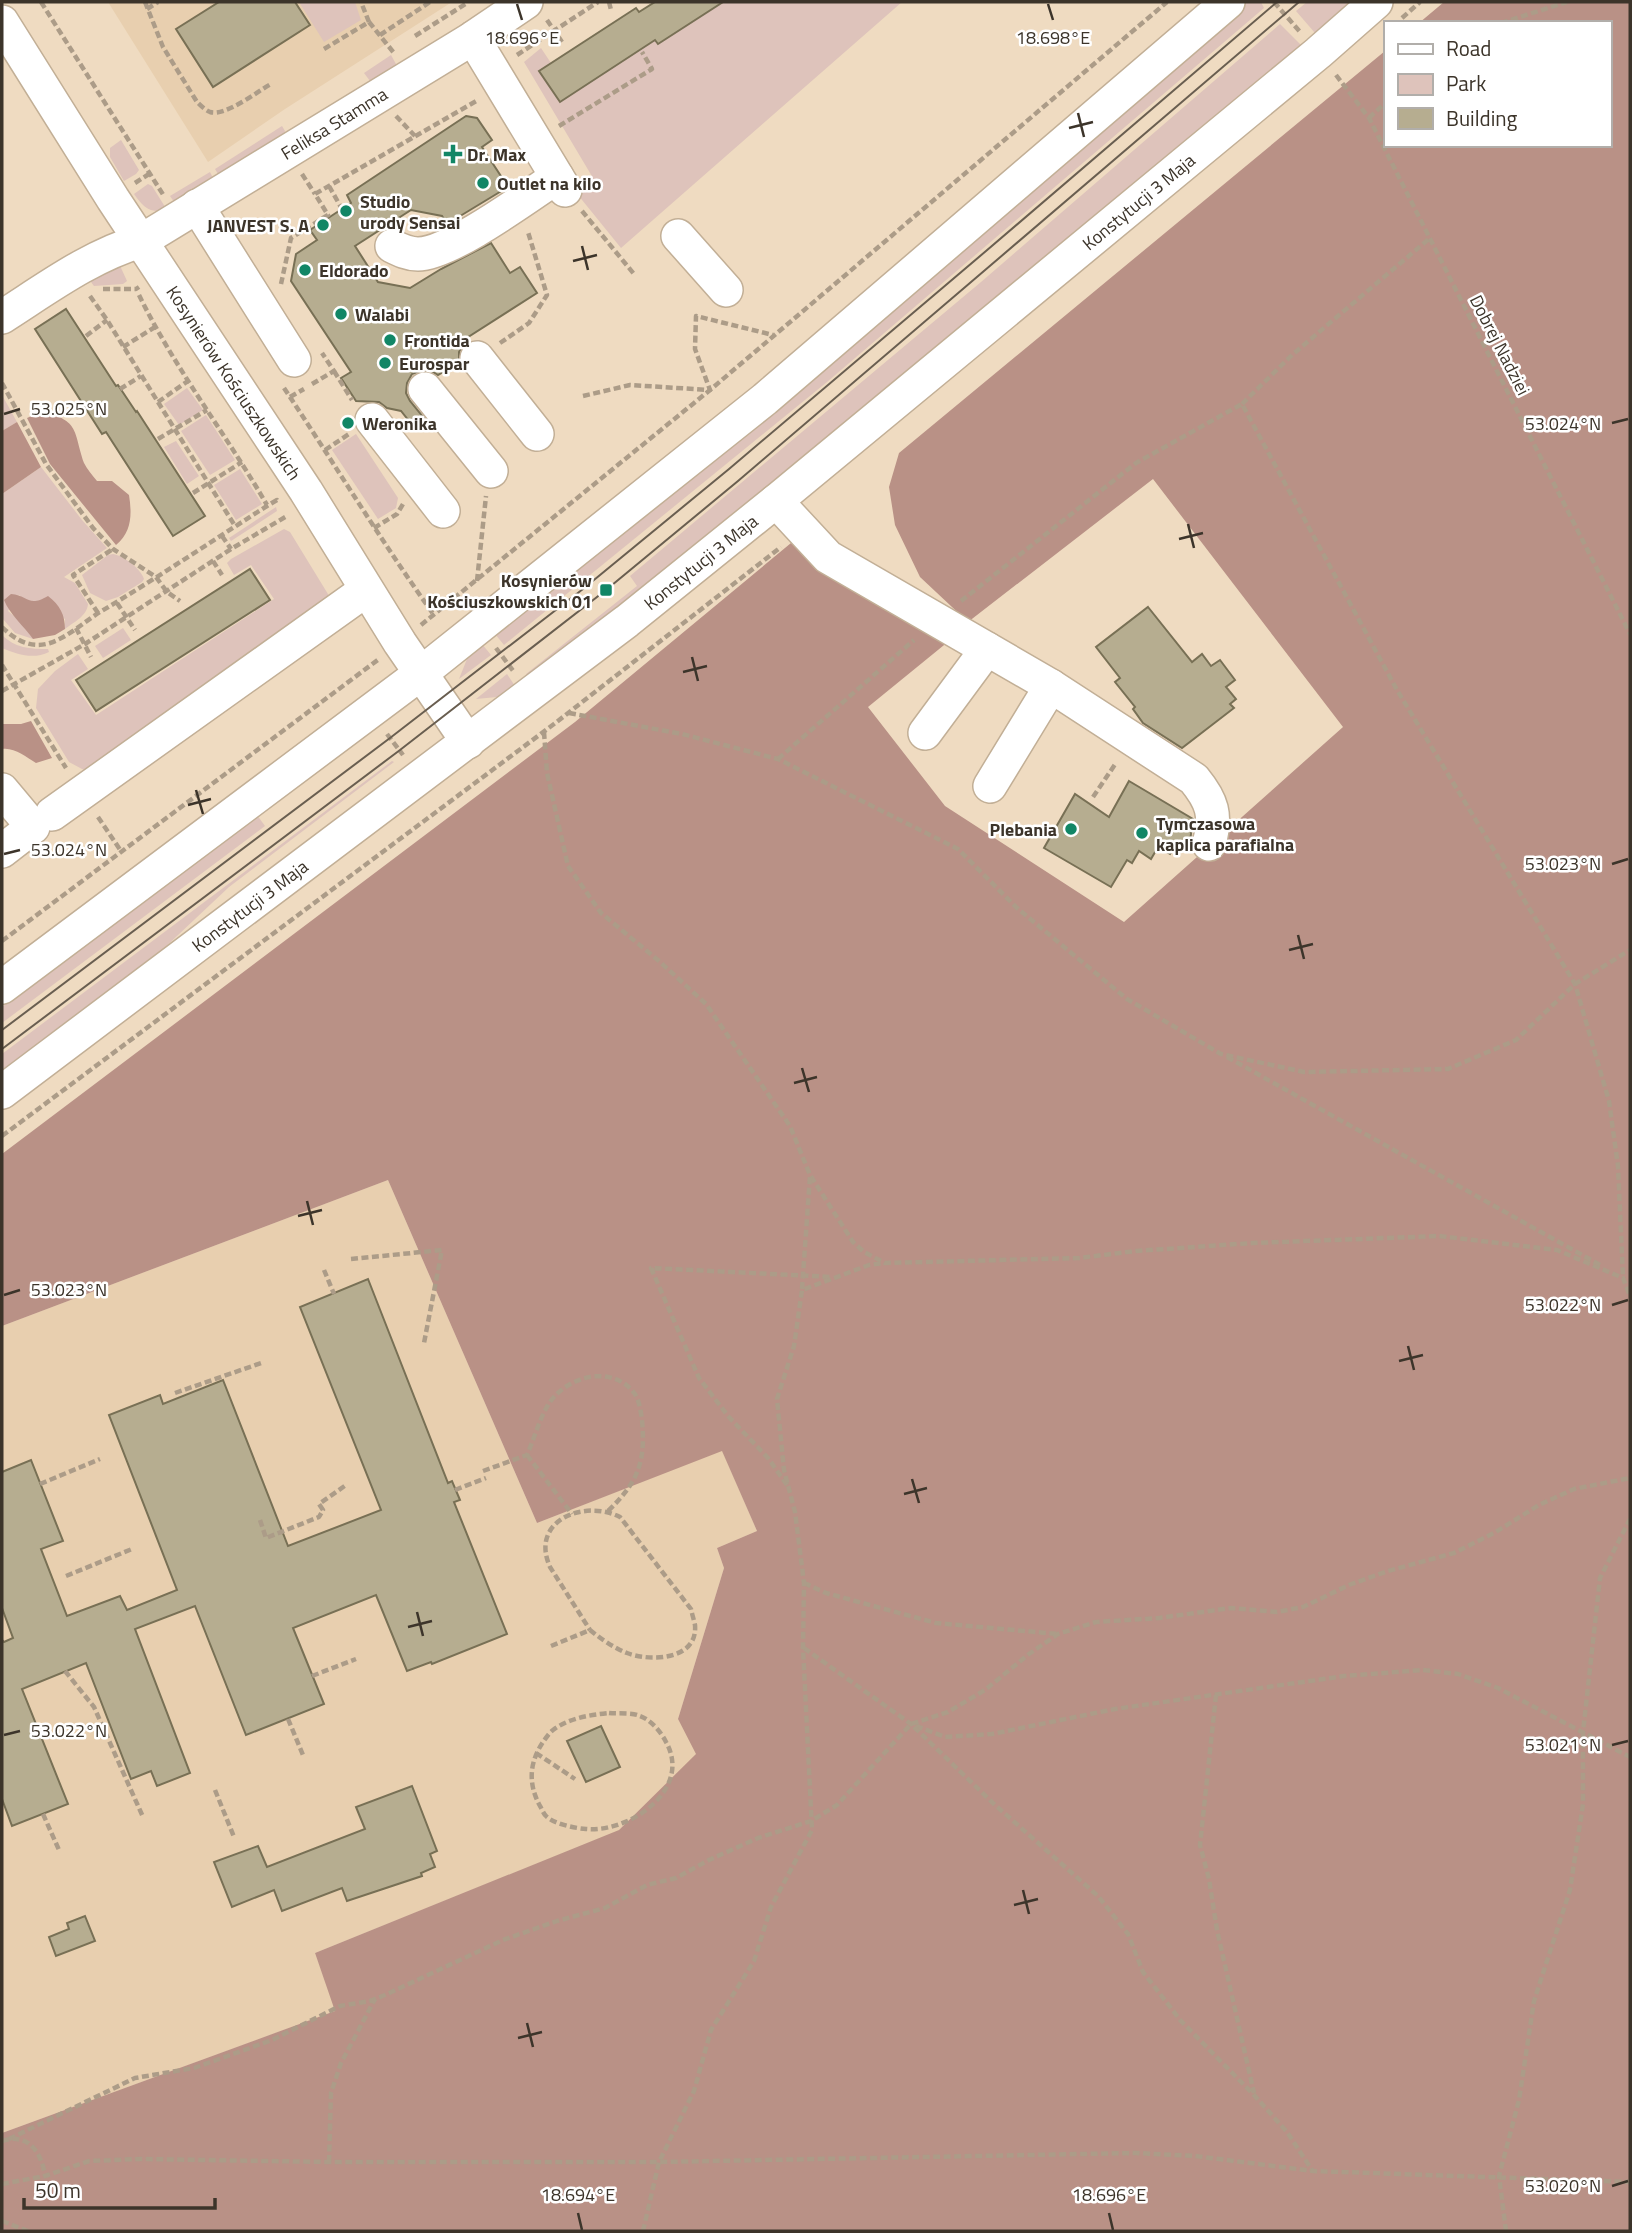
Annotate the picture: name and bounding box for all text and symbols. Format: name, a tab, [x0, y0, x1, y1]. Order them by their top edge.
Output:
legend	[1384, 21, 1611, 147]
text: 18.696°E	[485, 24, 559, 51]
text: 18.698°E	[1016, 24, 1090, 51]
text: Road	[1446, 32, 1491, 64]
text: Park	[1446, 67, 1486, 99]
street label: Feliksa Stamma	[275, 80, 392, 166]
text: Building	[1446, 102, 1518, 134]
place label: Dr. Max	[467, 141, 526, 168]
marker: Dr. Max	[445, 146, 461, 162]
street label: Konstytucji 3 Maja	[1076, 147, 1201, 256]
place label: Outlet na kilo	[497, 170, 601, 197]
marker: Outlet na kilo	[475, 175, 491, 191]
place label: Studio urody Sensai	[360, 188, 460, 236]
marker: Studio urody Sensai	[338, 203, 354, 219]
place label: JANVEST S. A	[207, 212, 309, 239]
marker: JANVEST S. A	[315, 217, 331, 233]
place label: Eldorado	[319, 257, 389, 284]
marker: Eldorado	[297, 262, 313, 278]
street label: Kosynierów Kościuszkowskich	[160, 280, 309, 485]
street label: Dobrej Nadziei	[1463, 290, 1537, 400]
place label: Walabi	[355, 301, 409, 328]
marker: Walabi	[333, 306, 349, 322]
place label: Frontida	[404, 327, 470, 354]
marker: Frontida	[382, 332, 398, 348]
place label: Eurospar	[399, 350, 470, 377]
marker: Eurospar	[377, 355, 393, 371]
text: 53.025°N	[31, 395, 107, 422]
place label: Weronika	[362, 410, 437, 437]
text: 53.024°N	[1525, 410, 1601, 437]
marker: Weronika	[340, 415, 356, 431]
street label: Konstytucji 3 Maja	[638, 508, 763, 616]
place label: Kosynierów Kościuszkowskich 01	[427, 567, 592, 615]
marker: Kosynierów Kościuszkowskich 01	[598, 582, 614, 598]
place label: Tymczasowa kaplica parafialna	[1156, 810, 1294, 858]
place label: Plebania	[990, 816, 1057, 843]
marker: Plebania	[1063, 821, 1079, 837]
marker: Tymczasowa kaplica parafialna	[1134, 825, 1150, 841]
text: 53.024°N	[31, 836, 107, 863]
text: 53.023°N	[1525, 850, 1601, 877]
street label: Konstytucji 3 Maja	[186, 853, 313, 958]
text: 53.023°N	[31, 1276, 107, 1303]
text: 53.022°N	[1525, 1291, 1601, 1318]
text: 53.022°N	[31, 1717, 107, 1744]
text: 53.021°N	[1525, 1731, 1601, 1758]
scale bar	[24, 2166, 215, 2210]
text: 53.020°N	[1525, 2172, 1601, 2199]
text: 50 m	[35, 2174, 81, 2206]
text: 18.694°E	[541, 2181, 615, 2208]
text: 18.696°E	[1072, 2181, 1146, 2208]

